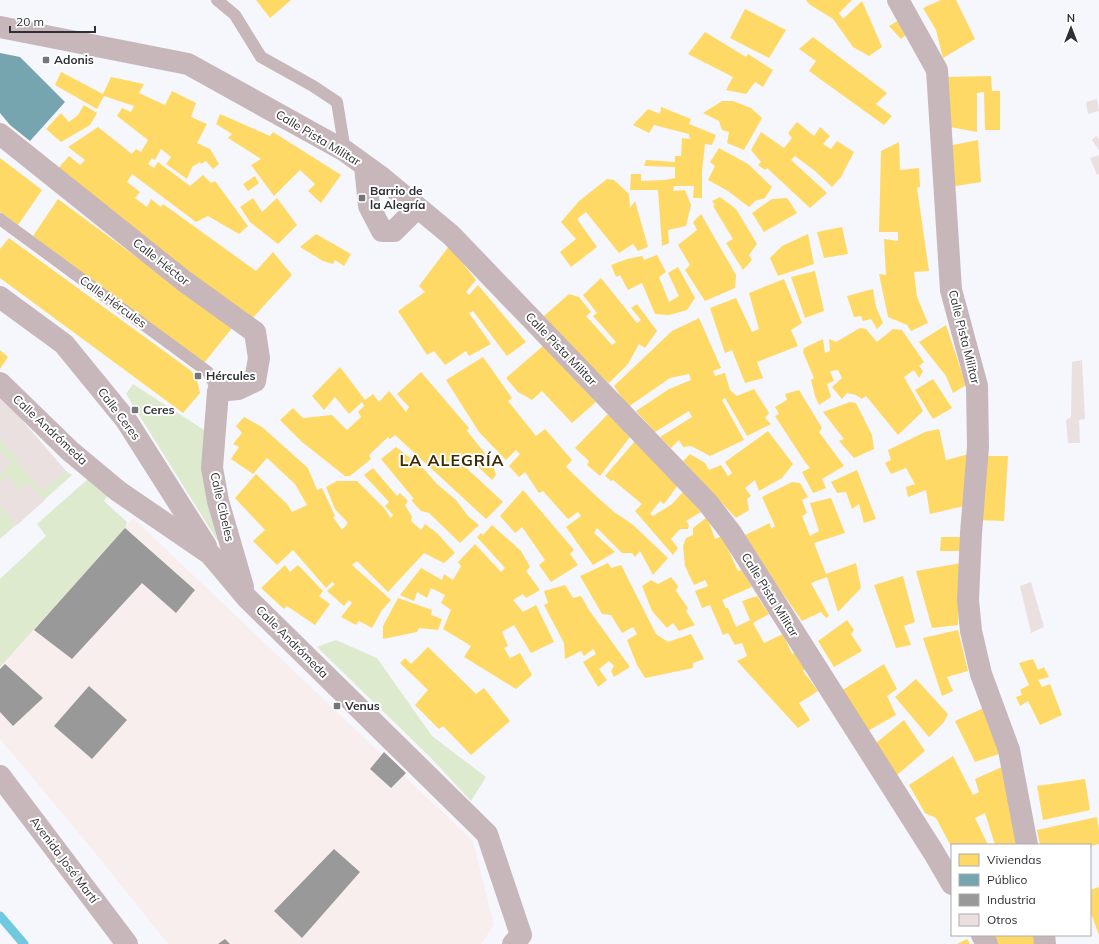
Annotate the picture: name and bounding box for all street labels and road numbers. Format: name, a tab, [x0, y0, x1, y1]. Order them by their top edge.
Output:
street label: Calle Pista Militar	[273, 106, 364, 169]
street label: Calle Héctor	[130, 235, 193, 289]
street label: Calle Hércules	[77, 272, 150, 331]
street label: Calle Pista Militar	[946, 288, 984, 386]
street label: Calle Pista Militar	[523, 309, 601, 389]
street label: Calle Ceres	[95, 385, 144, 443]
street label: Calle Andrómeda	[10, 391, 91, 468]
street label: Calle Cibeles	[207, 471, 238, 543]
street label: Calle Pista Militar	[739, 550, 803, 640]
street label: Calle Andrómeda	[253, 602, 332, 681]
street label: Avenida José Martí	[27, 814, 102, 907]

